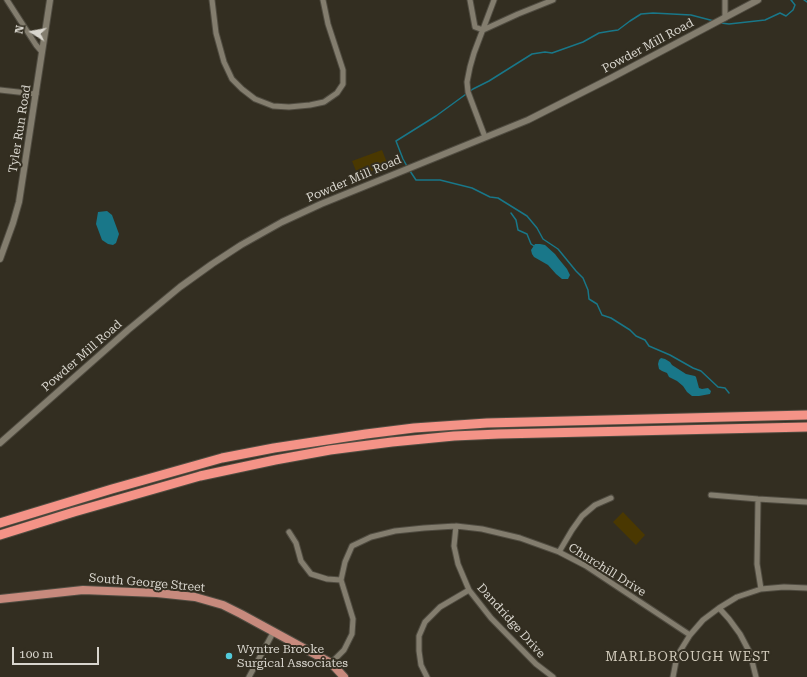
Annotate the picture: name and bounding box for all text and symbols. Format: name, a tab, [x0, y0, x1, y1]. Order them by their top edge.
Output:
north arrow	[12, 12, 52, 52]
street label: Powder Mill Road	[600, 16, 696, 76]
text: N	[13, 24, 27, 35]
street label: Tyler Run Road	[6, 84, 34, 174]
street label: Powder Mill Road	[304, 153, 404, 205]
street label: Powder Mill Road	[39, 317, 125, 395]
street label: Churchill Drive	[566, 540, 648, 600]
street label: South George Street	[88, 571, 206, 595]
street label: Dandridge Drive	[474, 581, 548, 661]
scale bar	[14, 639, 101, 665]
place label: Wyntre Brooke Surgical Associates	[237, 642, 348, 670]
text: 100 m	[19, 647, 53, 661]
district label: MARLBOROUGH WEST	[605, 649, 771, 665]
marker: Wyntre Brooke Surgical Associates	[224, 651, 234, 661]

